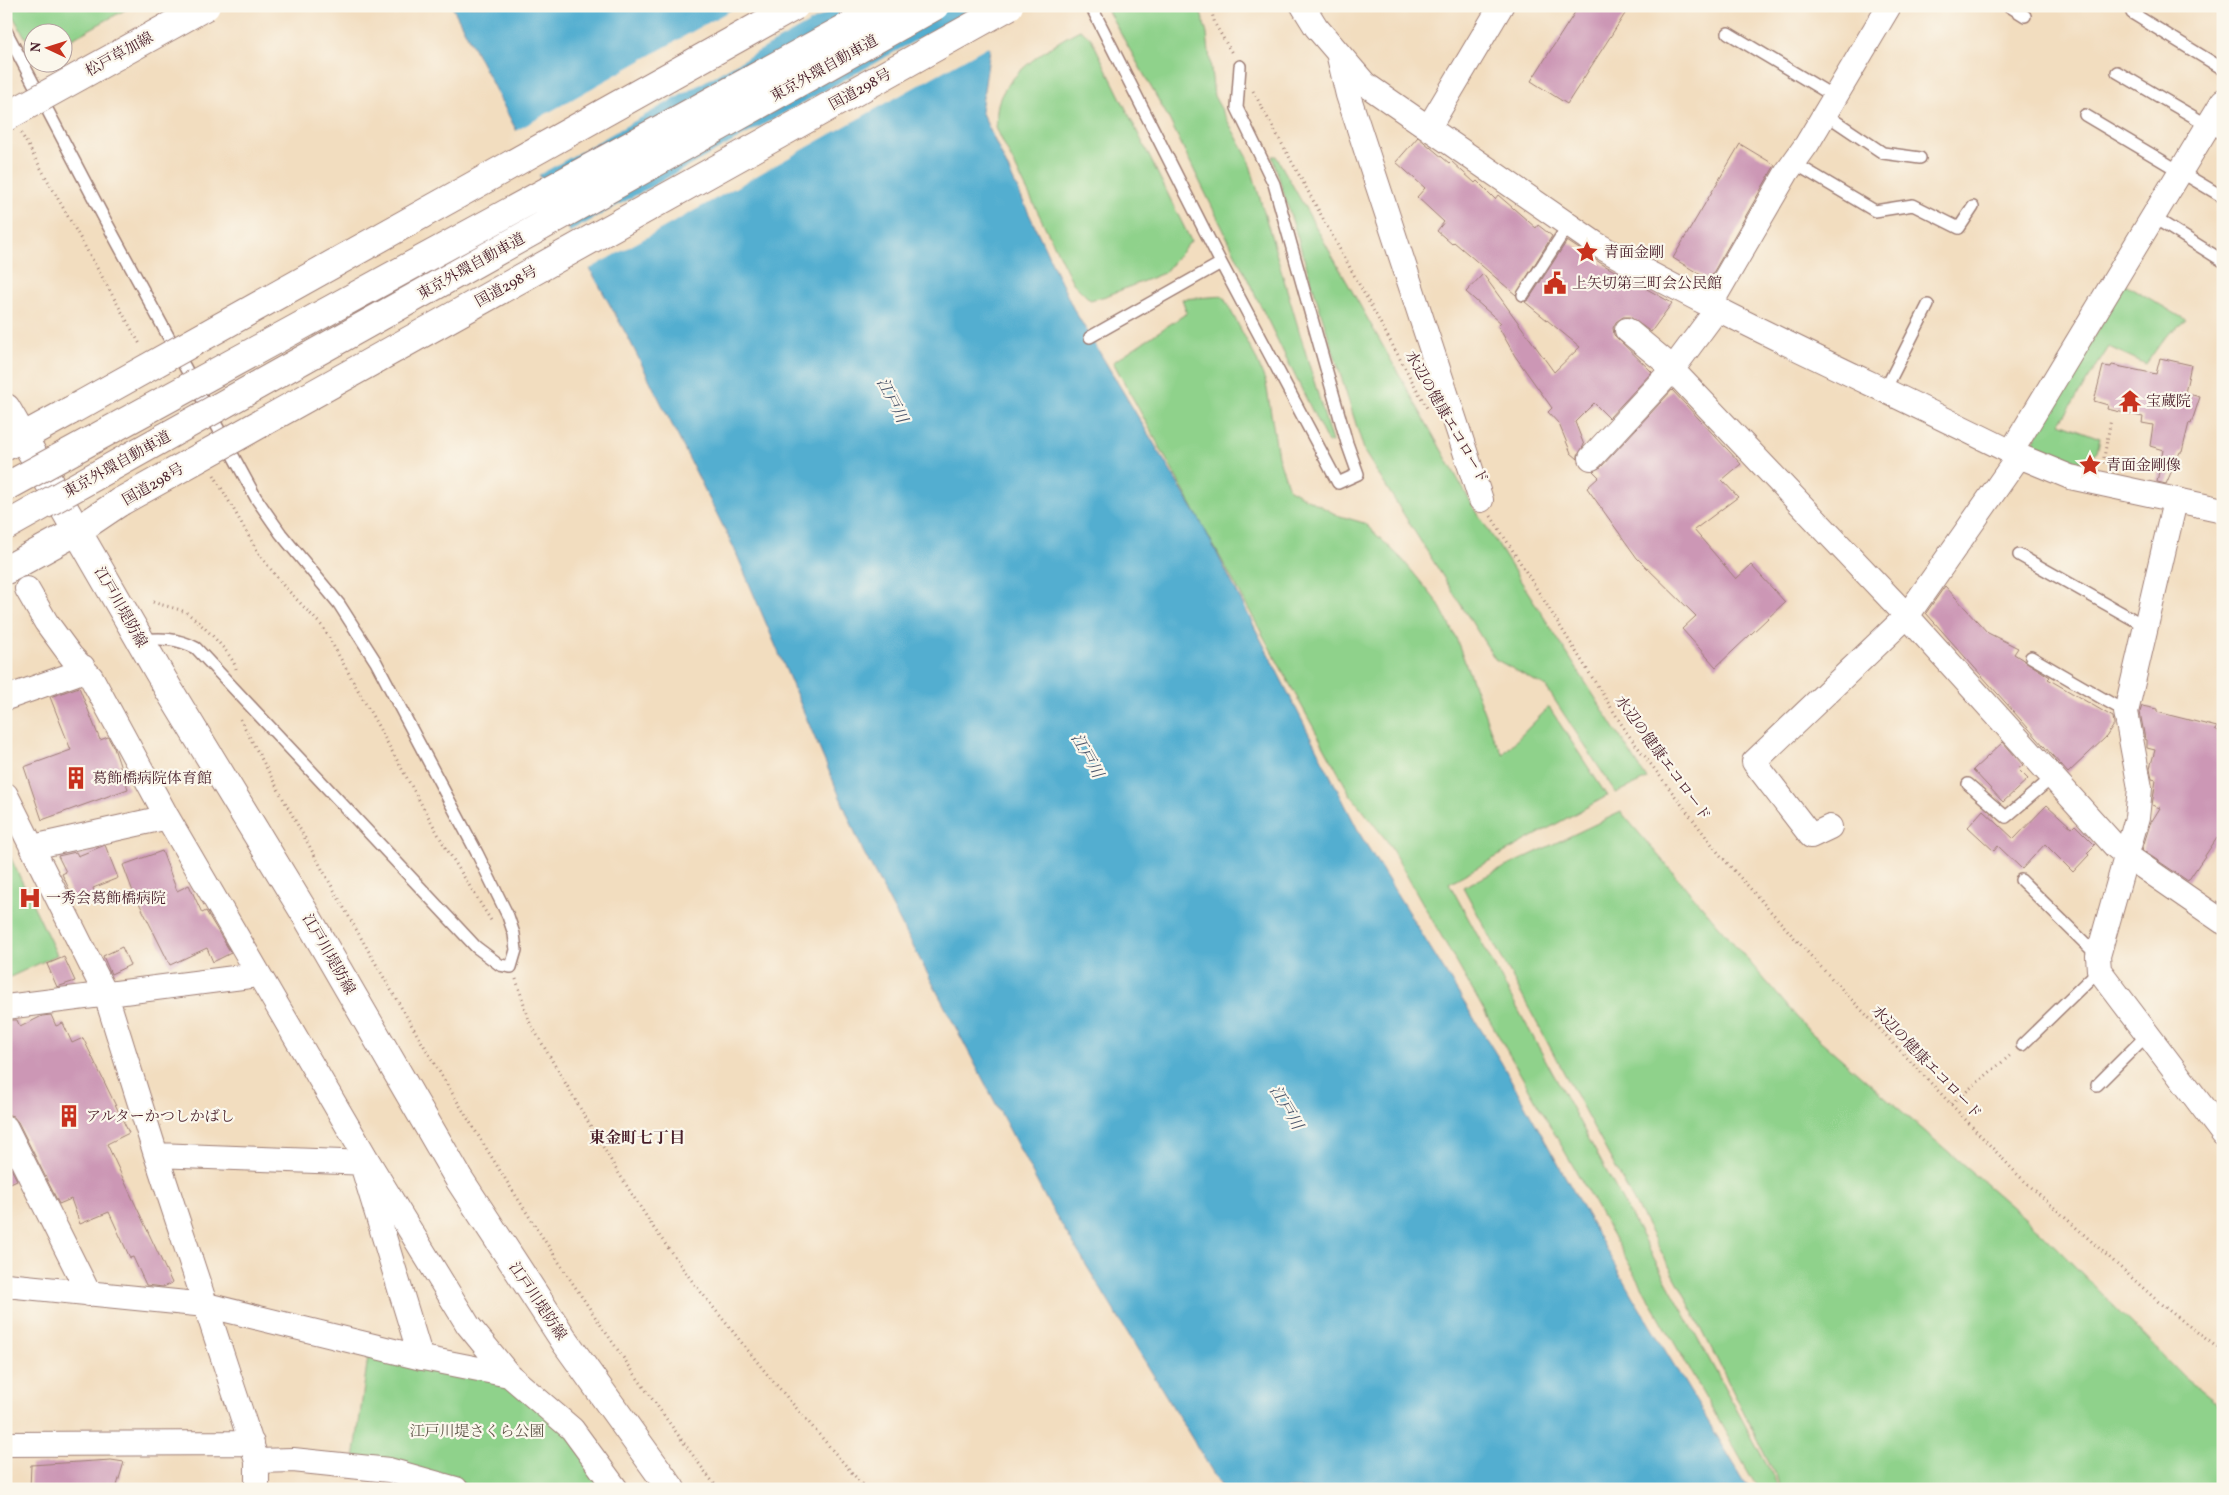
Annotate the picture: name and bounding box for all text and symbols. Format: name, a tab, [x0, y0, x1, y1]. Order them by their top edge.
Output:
north arrow	[22, 22, 72, 72]
street label: 松戸草加線	[82, 28, 158, 83]
street label: 東京外環自動車道	[767, 31, 882, 108]
text: N	[27, 41, 46, 53]
street label: 国道298号	[826, 65, 896, 116]
street label: 東京外環自動車道	[414, 229, 529, 306]
place icon: 青面金剛	[1574, 239, 1600, 265]
place label: 青面金剛	[1604, 243, 1664, 264]
street label: 国道298号	[472, 262, 542, 313]
public building icon: 上矢切第三町会公民館	[1542, 270, 1568, 296]
place label: 上矢切第三町会公民館	[1572, 274, 1722, 295]
street label: 水辺の健康エコロード	[1399, 348, 1492, 488]
water label: 江戸川	[871, 375, 913, 429]
temple icon: 宝蔵院	[2117, 388, 2143, 414]
place label: 宝蔵院	[2146, 392, 2191, 413]
street label: 東京外環自動車道	[60, 427, 175, 504]
place icon: 青面金剛像	[2077, 452, 2103, 478]
place label: 青面金剛像	[2106, 456, 2181, 477]
street label: 国道298号	[119, 459, 189, 511]
street label: 江戸川堤防線	[88, 564, 151, 652]
street label: 水辺の健康エコロード	[1609, 692, 1714, 826]
water label: 江戸川	[1065, 730, 1108, 784]
building icon: 葛飾橋病院体育館	[63, 765, 89, 791]
place label: 葛飾橋病院体育館	[92, 769, 212, 790]
hospital icon: 一秀会葛飾橋病院	[17, 885, 43, 911]
place label: 一秀会葛飾橋病院	[46, 889, 166, 910]
street label: 江戸川堤防線	[296, 911, 359, 999]
street label: 水辺の健康エコロード	[1866, 1002, 1986, 1124]
water label: 江戸川	[1263, 1082, 1308, 1136]
building icon: アルターかつしかばし	[56, 1103, 82, 1129]
place label: アルターかつしかばし	[86, 1107, 235, 1128]
district label: 東金町七丁目	[589, 1128, 685, 1150]
street label: 江戸川堤防線	[503, 1259, 571, 1345]
park label: 江戸川堤さくら公園	[409, 1422, 545, 1443]

